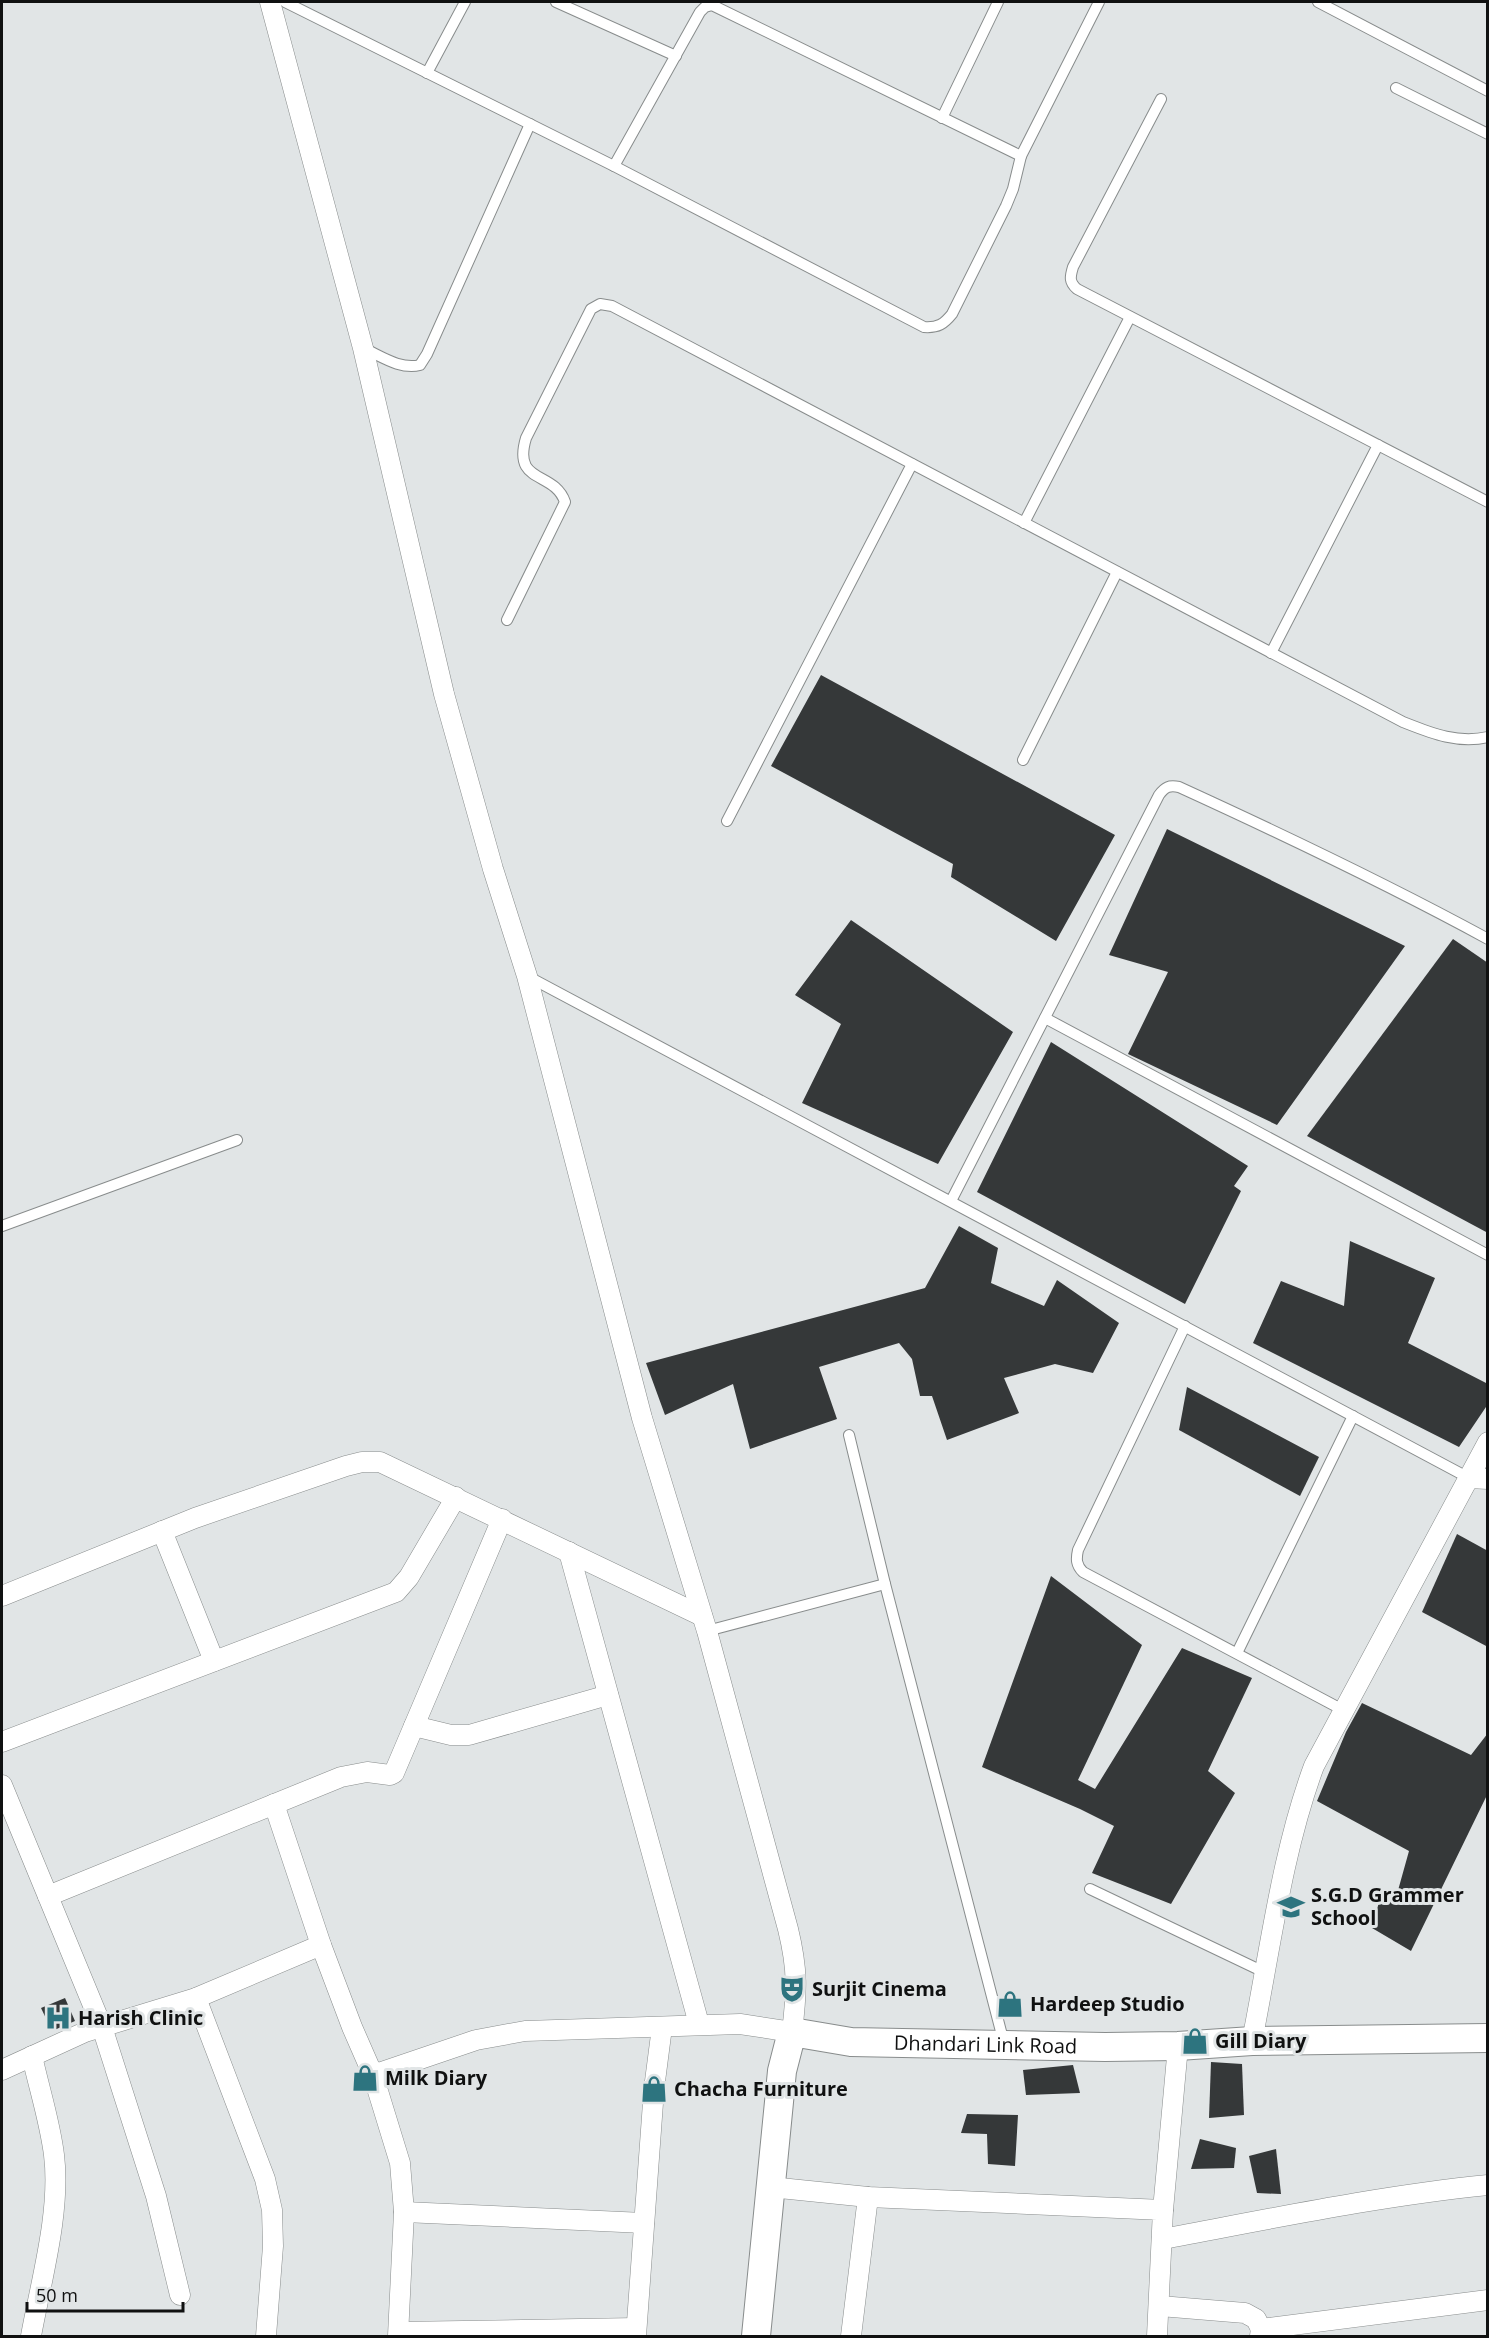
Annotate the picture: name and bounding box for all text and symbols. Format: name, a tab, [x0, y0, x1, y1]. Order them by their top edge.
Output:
place label: S.G.D Grammer School	[1311, 1881, 1464, 1931]
school or university icon: S.G.D Grammer School	[1276, 1892, 1306, 1922]
theatre icon: Surjit Cinema	[777, 1974, 807, 2004]
place label: Surjit Cinema	[812, 1975, 947, 2002]
shop icon: Hardeep Studio	[995, 1989, 1025, 2019]
place label: Hardeep Studio	[1030, 1990, 1185, 2017]
hospital icon: Harish Clinic	[43, 2003, 73, 2033]
place label: Harish Clinic	[78, 2004, 203, 2031]
shop icon: Gill Diary	[1180, 2026, 1210, 2056]
place label: Gill Diary	[1215, 2027, 1307, 2054]
street label: Dhandari Link Road	[894, 2029, 1077, 2059]
shop icon: Milk Diary	[350, 2063, 380, 2093]
place label: Milk Diary	[385, 2064, 488, 2091]
shop icon: Chacha Furniture	[639, 2074, 669, 2104]
place label: Chacha Furniture	[674, 2075, 848, 2102]
scale bar	[27, 2275, 183, 2313]
text: 50 m	[36, 2283, 78, 2307]

